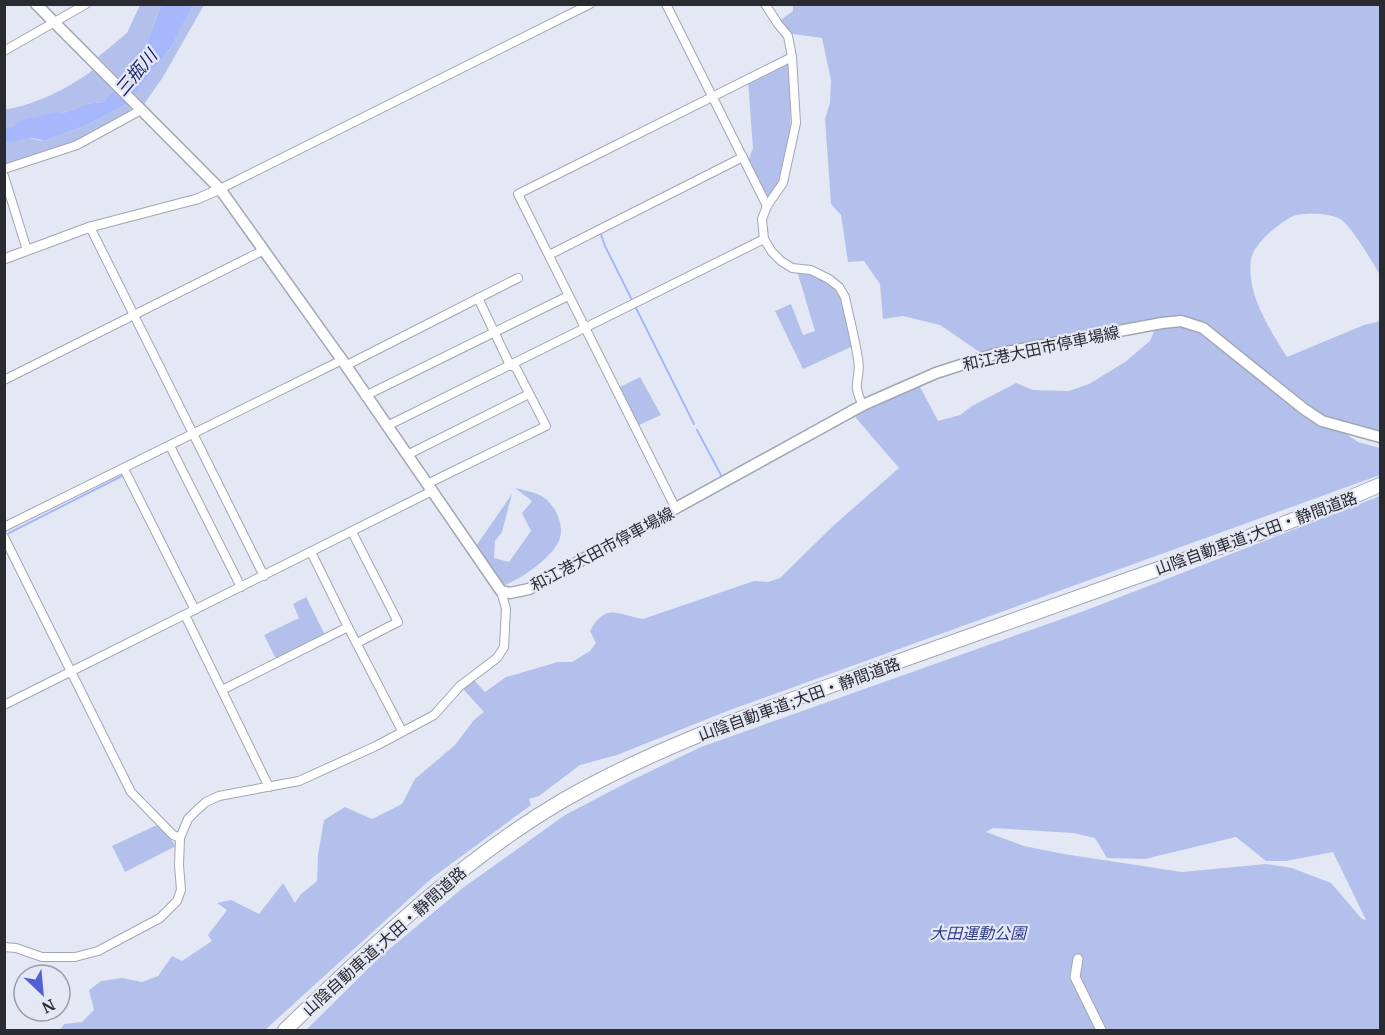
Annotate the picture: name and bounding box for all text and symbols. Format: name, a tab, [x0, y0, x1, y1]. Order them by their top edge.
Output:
water label: 三瓶川	[109, 42, 163, 101]
street label: 和江港大田市停車場線	[960, 321, 1122, 375]
street label: 山陰自動車道;大田・静間道路	[1152, 486, 1360, 580]
street label: 和江港大田市停車場線	[526, 502, 678, 596]
street label: 山陰自動車道;大田・静間道路	[695, 652, 903, 746]
street label: 山陰自動車道;大田・静間道路	[297, 861, 471, 1021]
park label: 大田運動公園	[930, 922, 1028, 944]
north arrow	[12, 963, 72, 1023]
text: N	[38, 994, 59, 1019]

